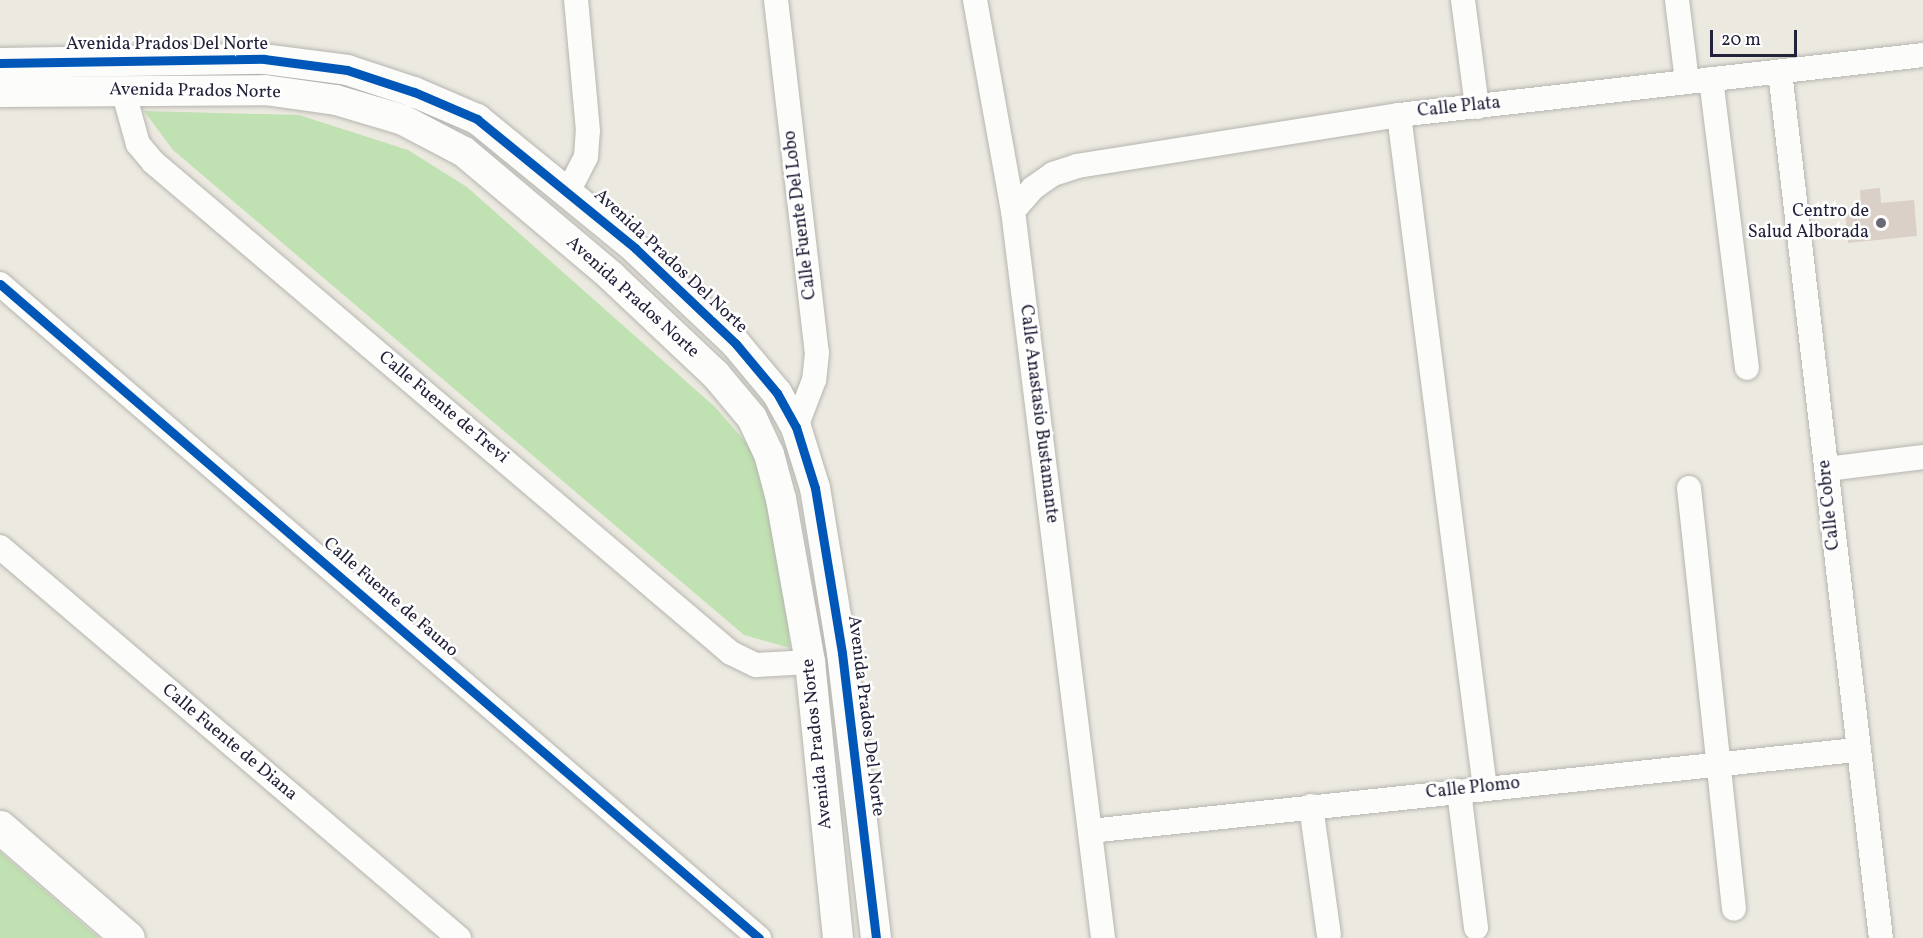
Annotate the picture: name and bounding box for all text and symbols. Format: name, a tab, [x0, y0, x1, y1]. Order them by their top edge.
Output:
scale bar	[1713, 18, 1800, 56]
text: 20 m	[1721, 28, 1761, 53]
street label: Avenida Prados Del Norte	[66, 34, 268, 56]
street label: Avenida Prados Norte	[109, 80, 281, 104]
street label: Calle Plata	[1416, 93, 1502, 123]
street label: Calle Fuente Del Lobo	[780, 129, 822, 301]
street label: Avenida Prados Del Norte	[589, 185, 751, 339]
place label: Centro de Salud Alborada	[1748, 202, 1869, 244]
marker: Centro de Salud Alborada	[1874, 216, 1888, 230]
street label: Avenida Prados Norte	[561, 233, 703, 363]
street label: Calle Anastasio Bustamante	[1014, 304, 1062, 524]
street label: Calle Fuente de Trevi	[373, 347, 513, 469]
street label: Calle Cobre	[1815, 459, 1845, 551]
street label: Calle Fuente de Fauno	[318, 533, 462, 663]
street label: Avenida Prados Del Norte	[842, 614, 888, 818]
street label: Avenida Prados Norte	[798, 658, 838, 830]
street label: Calle Fuente de Diana	[157, 680, 301, 806]
street label: Calle Plomo	[1425, 773, 1521, 805]

